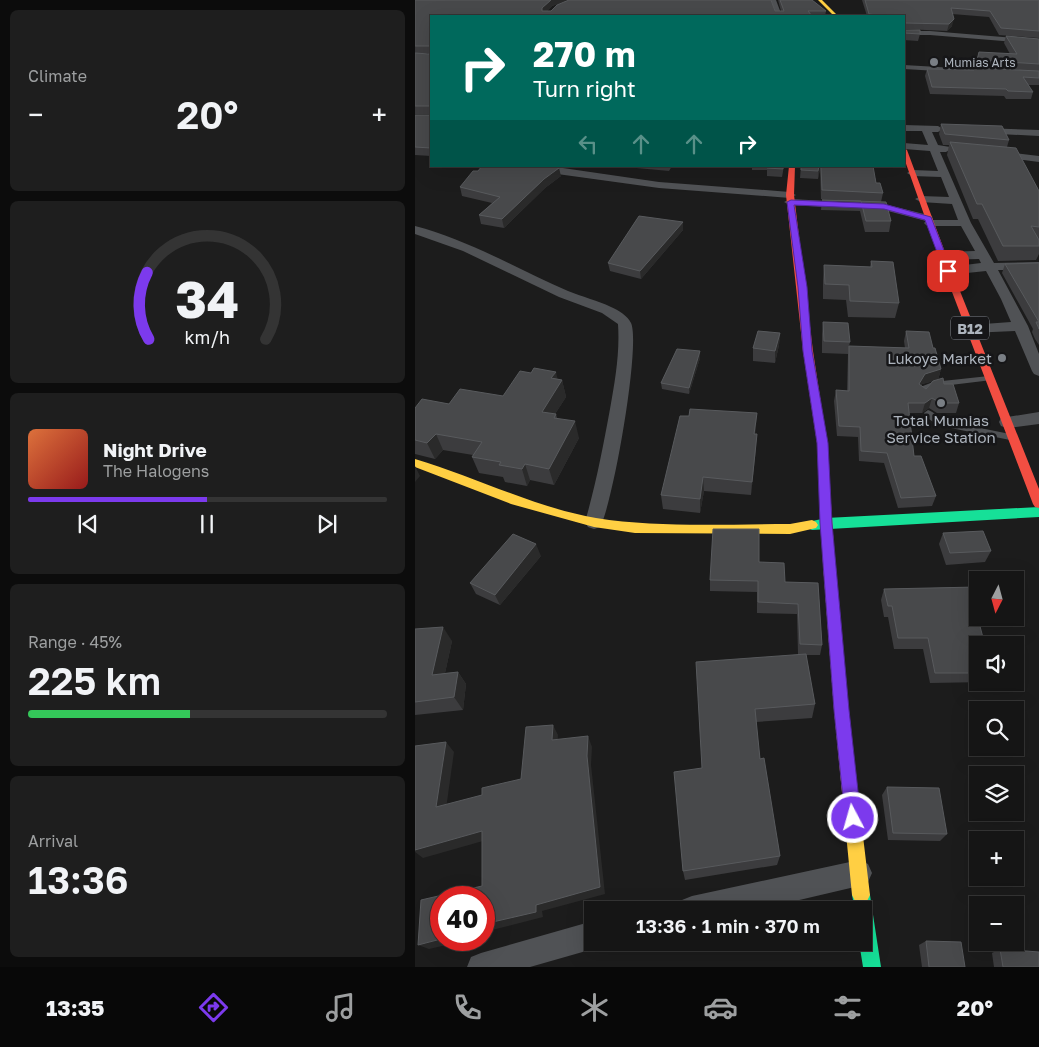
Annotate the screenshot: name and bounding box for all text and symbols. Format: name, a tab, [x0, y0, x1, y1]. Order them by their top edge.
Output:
text: 270 m	[533, 33, 636, 75]
icon: right	[450, 35, 515, 100]
place label: Mumias Arts	[944, 55, 1016, 70]
marker: Mumias Arts	[928, 56, 940, 68]
text: Climate	[28, 66, 87, 86]
text: Turn right	[533, 75, 636, 102]
text: 20°	[177, 92, 238, 137]
text: −	[28, 98, 43, 131]
text: +	[372, 98, 387, 131]
icon: left	[574, 130, 602, 158]
icon: ahead	[627, 130, 655, 158]
icon: ahead	[680, 130, 708, 158]
icon: right	[733, 130, 761, 158]
pin	[927, 250, 969, 292]
icon: arrive	[934, 257, 962, 285]
text: 34	[175, 267, 240, 329]
road number: B12	[951, 316, 989, 339]
text: km/h	[185, 326, 230, 348]
place label: Lukoye Market	[887, 349, 992, 367]
marker: Lukoye Market	[996, 352, 1008, 364]
marker: Total Mumias Service Station	[935, 397, 947, 409]
place label: Total Mumias Service Station	[886, 411, 996, 446]
text: Night Drive	[103, 438, 207, 461]
text: The Halogens	[103, 461, 209, 481]
icon: previous	[74, 510, 102, 538]
icon: pause	[193, 510, 221, 538]
icon: next	[313, 510, 341, 538]
north arrow	[969, 571, 1024, 626]
map controls	[969, 571, 1024, 951]
text: Range · 45%	[28, 632, 122, 652]
button: sound	[969, 636, 1024, 691]
text: 225 km	[28, 658, 161, 703]
button: search	[969, 701, 1024, 756]
button: layers	[969, 766, 1024, 821]
position arrow	[826, 791, 878, 843]
text: Arrival	[28, 831, 78, 851]
button: +	[969, 831, 1024, 886]
text: 13:36	[28, 857, 129, 902]
speed limit sign: 40	[430, 886, 495, 951]
button: −	[969, 896, 1024, 951]
text: 13:36 · 1 min · 370 m	[636, 914, 820, 937]
icon: directions	[196, 990, 231, 1025]
icon: music	[323, 990, 358, 1025]
icon: phone	[450, 990, 485, 1025]
icon: climate	[577, 990, 612, 1025]
icon: car	[703, 990, 738, 1025]
icon: filters	[830, 990, 865, 1025]
text: 13:35	[46, 994, 105, 1021]
text: 20°	[957, 994, 993, 1021]

